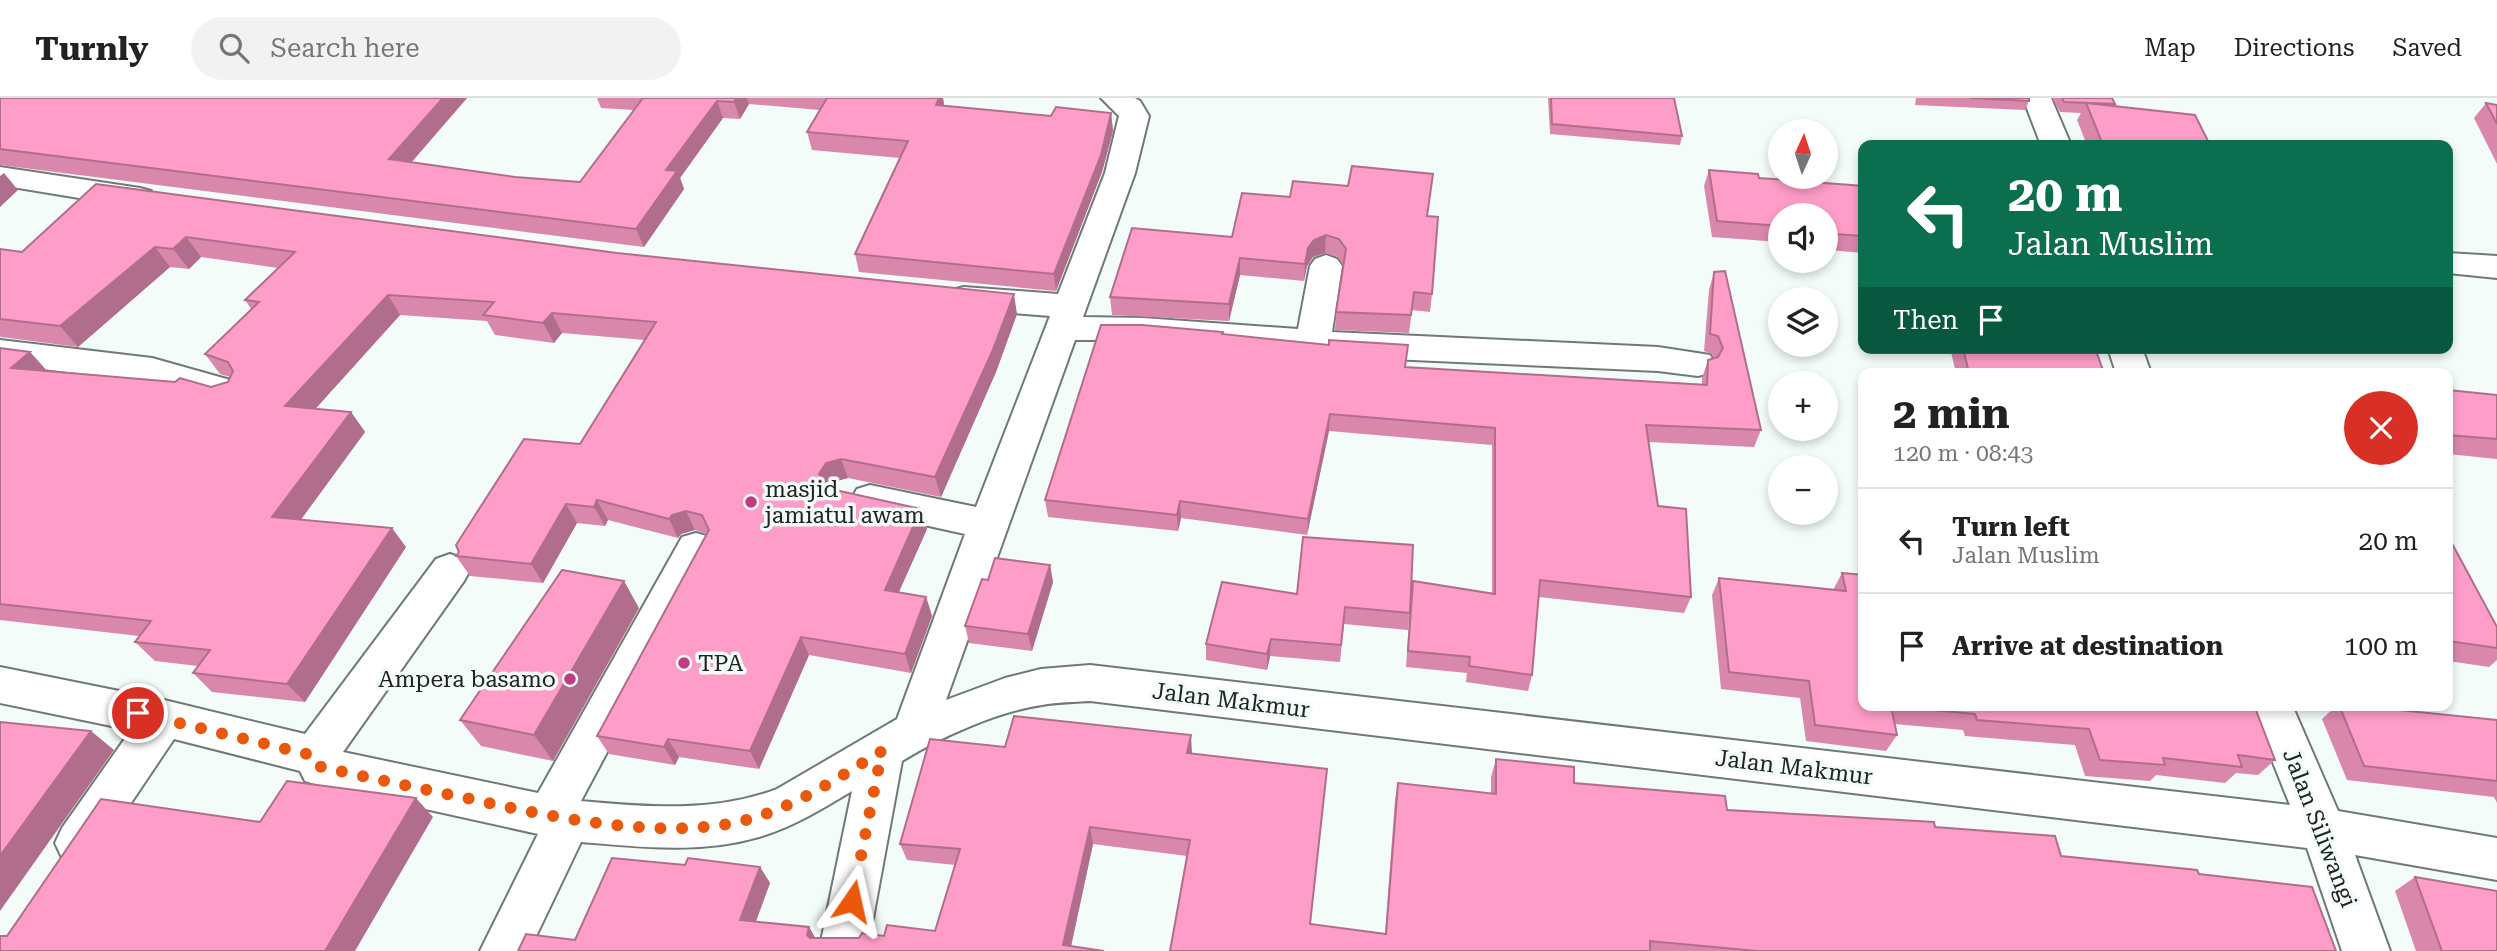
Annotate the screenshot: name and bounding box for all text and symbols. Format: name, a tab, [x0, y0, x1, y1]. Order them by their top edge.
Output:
search box	[191, 17, 681, 80]
text: Turnly	[35, 29, 149, 68]
icon: search	[215, 29, 253, 67]
text: Search here	[271, 33, 419, 63]
text: Map	[2144, 34, 2196, 62]
text: Directions	[2234, 34, 2354, 62]
text: Saved	[2392, 34, 2462, 62]
north arrow	[1768, 119, 1838, 189]
map controls	[1768, 119, 1838, 525]
text: 20 m	[2008, 166, 2123, 223]
icon: left	[1893, 168, 1984, 259]
button: sound	[1768, 203, 1838, 273]
text: Jalan Muslim	[2008, 225, 2213, 263]
button: layers	[1768, 287, 1838, 357]
icon: arrive	[1972, 301, 2010, 339]
text: Then	[1893, 305, 1958, 335]
button: +	[1768, 371, 1838, 441]
text: 2 min	[1893, 389, 2010, 438]
button: close	[2344, 391, 2418, 465]
text: 120 m · 08:43	[1893, 440, 2033, 467]
button: −	[1768, 455, 1838, 525]
place label: masjid jamiatul awam	[763, 476, 925, 529]
marker: masjid jamiatul awam	[743, 494, 759, 510]
text: Turn left	[1952, 512, 2070, 542]
icon: left	[1893, 522, 1931, 560]
text: 20 m	[2359, 526, 2418, 556]
text: Jalan Muslim	[1952, 542, 2100, 569]
icon: arrive	[1893, 627, 1931, 665]
text: Arrive at destination	[1952, 631, 2223, 661]
text: 100 m	[2344, 631, 2418, 661]
place label: TPA	[698, 650, 743, 677]
marker: TPA	[676, 655, 692, 671]
place label: Ampera basamo	[378, 666, 556, 693]
marker: Ampera basamo	[562, 671, 578, 687]
street label: Jalan Makmur	[1151, 677, 1311, 724]
pin	[108, 683, 168, 743]
icon: arrive	[119, 694, 157, 732]
street label: Jalan Makmur	[1714, 744, 1874, 791]
street label: Jalan Siliwangi	[2277, 745, 2362, 911]
position arrow	[815, 864, 889, 938]

